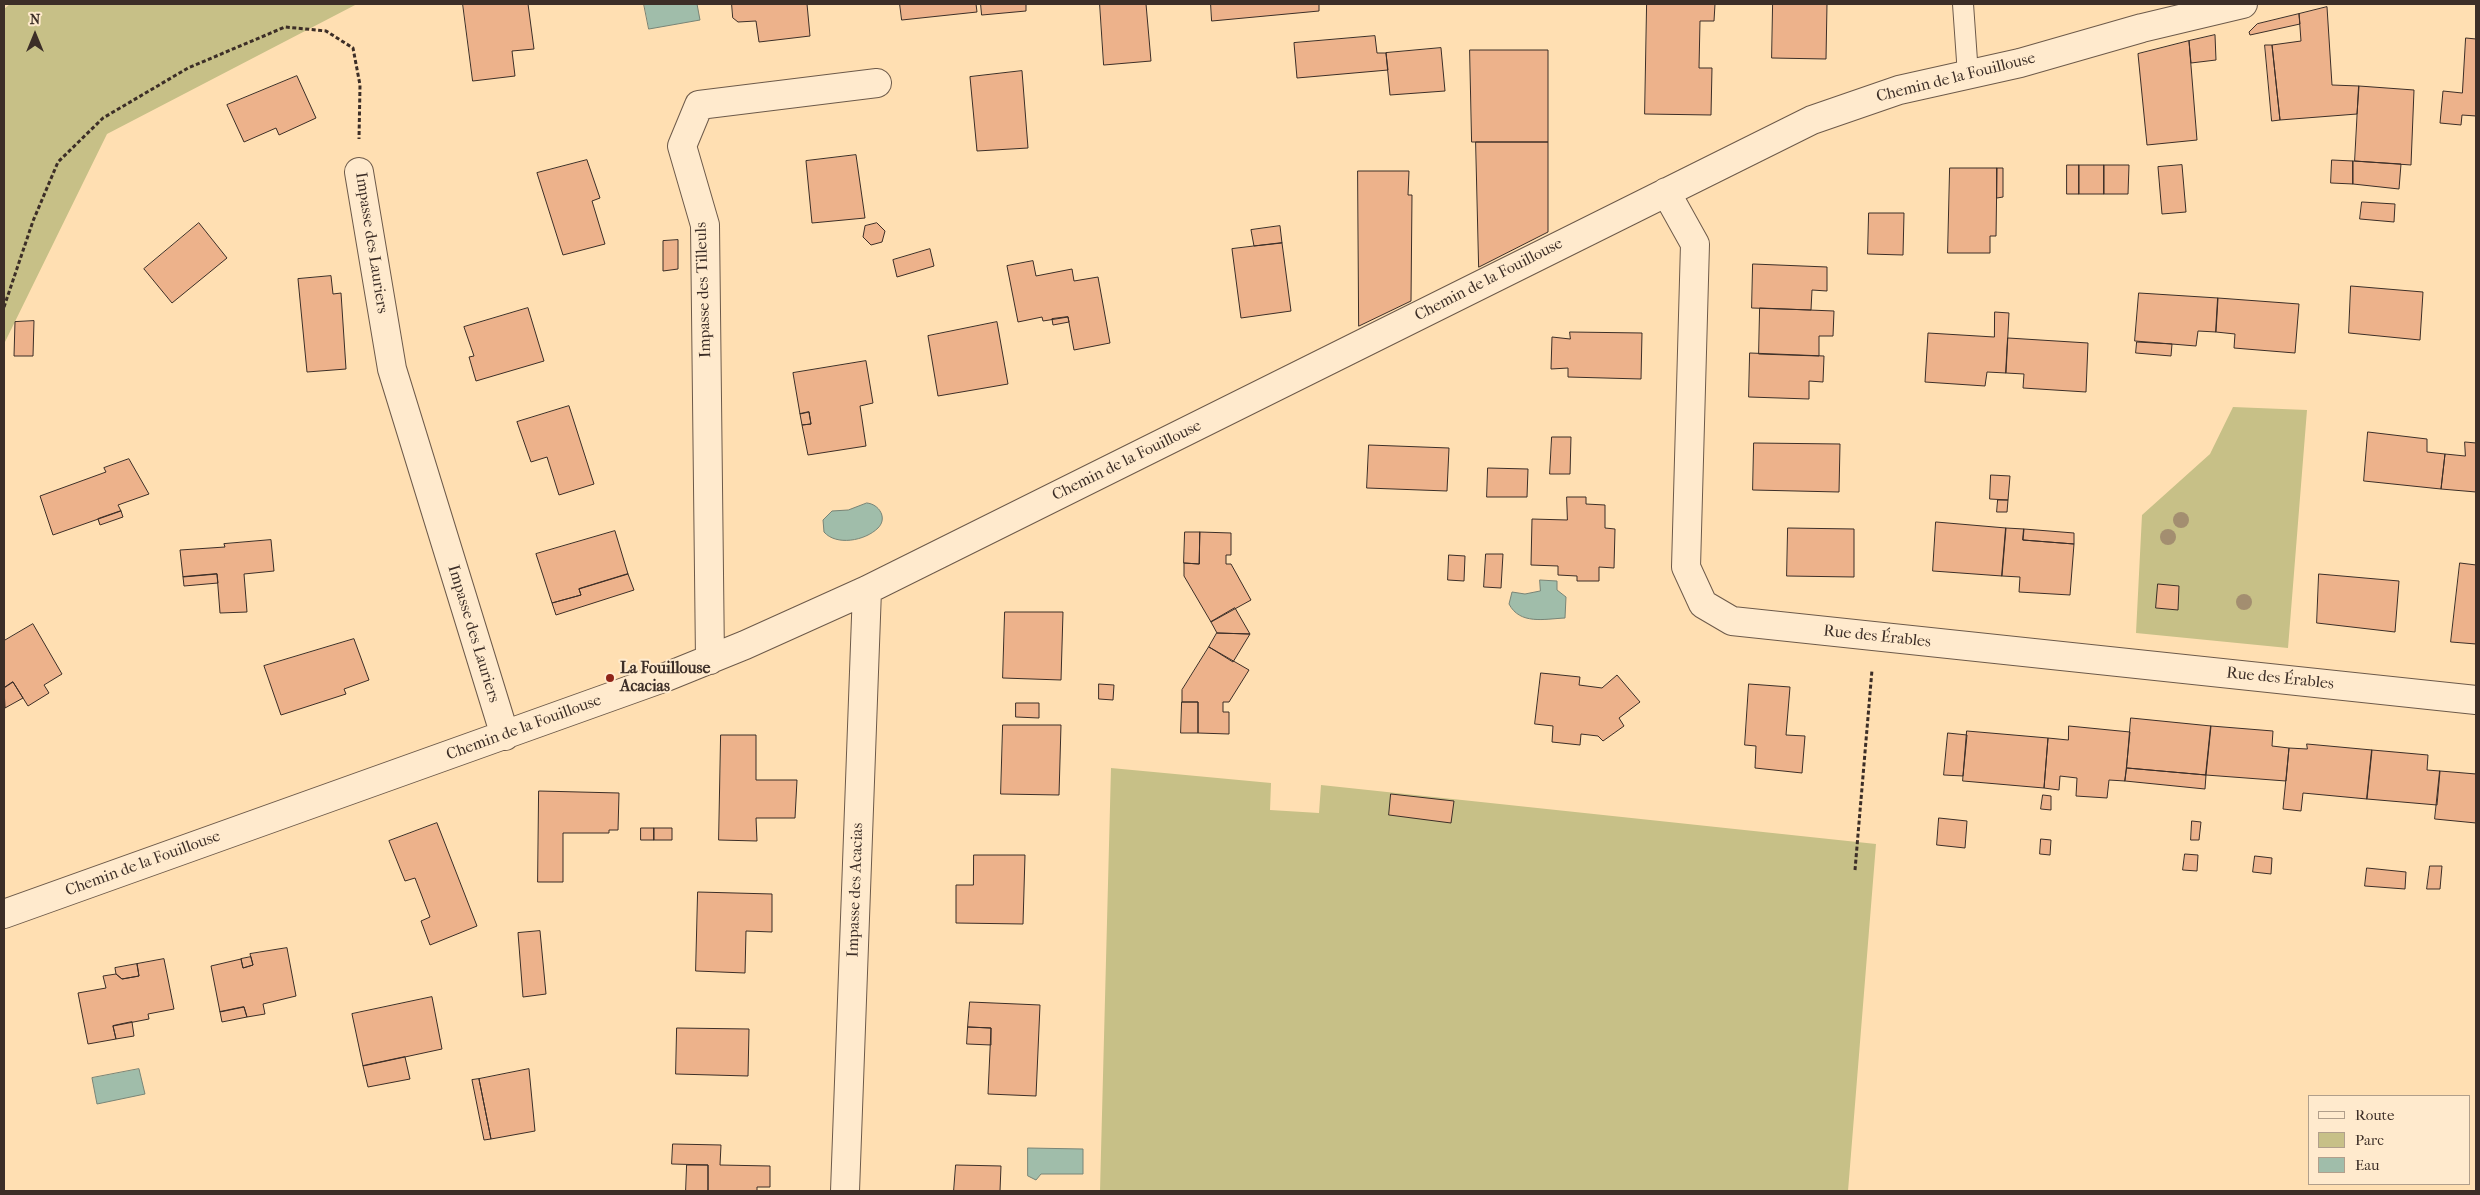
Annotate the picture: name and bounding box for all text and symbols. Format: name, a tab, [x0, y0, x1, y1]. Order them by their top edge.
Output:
north arrow	[10, 10, 60, 60]
text: N	[30, 11, 40, 28]
street label: Chemin de la Fouillouse	[1874, 49, 2038, 107]
street label: Impasse des Lauriers	[350, 171, 392, 315]
street label: Impasse des Tilleuls	[692, 222, 716, 358]
street label: Chemin de la Fouillouse	[1412, 234, 1566, 326]
street label: Chemin de la Fouillouse	[1049, 417, 1205, 505]
street label: Impasse des Lauriers	[443, 563, 503, 705]
street label: Rue des Érables	[1822, 622, 1932, 652]
place label: La Fouillouse Acacias	[620, 659, 710, 697]
street label: Rue des Érables	[2225, 664, 2335, 694]
marker: La Fouillouse Acacias	[604, 672, 616, 684]
street label: Chemin de la Fouillouse	[444, 691, 604, 765]
street label: Impasse des Acacias	[844, 822, 868, 958]
street label: Chemin de la Fouillouse	[63, 827, 223, 901]
legend	[2308, 1095, 2470, 1185]
text: Route	[2355, 1106, 2394, 1124]
text: Parc	[2355, 1131, 2384, 1149]
text: Eau	[2355, 1156, 2380, 1174]

